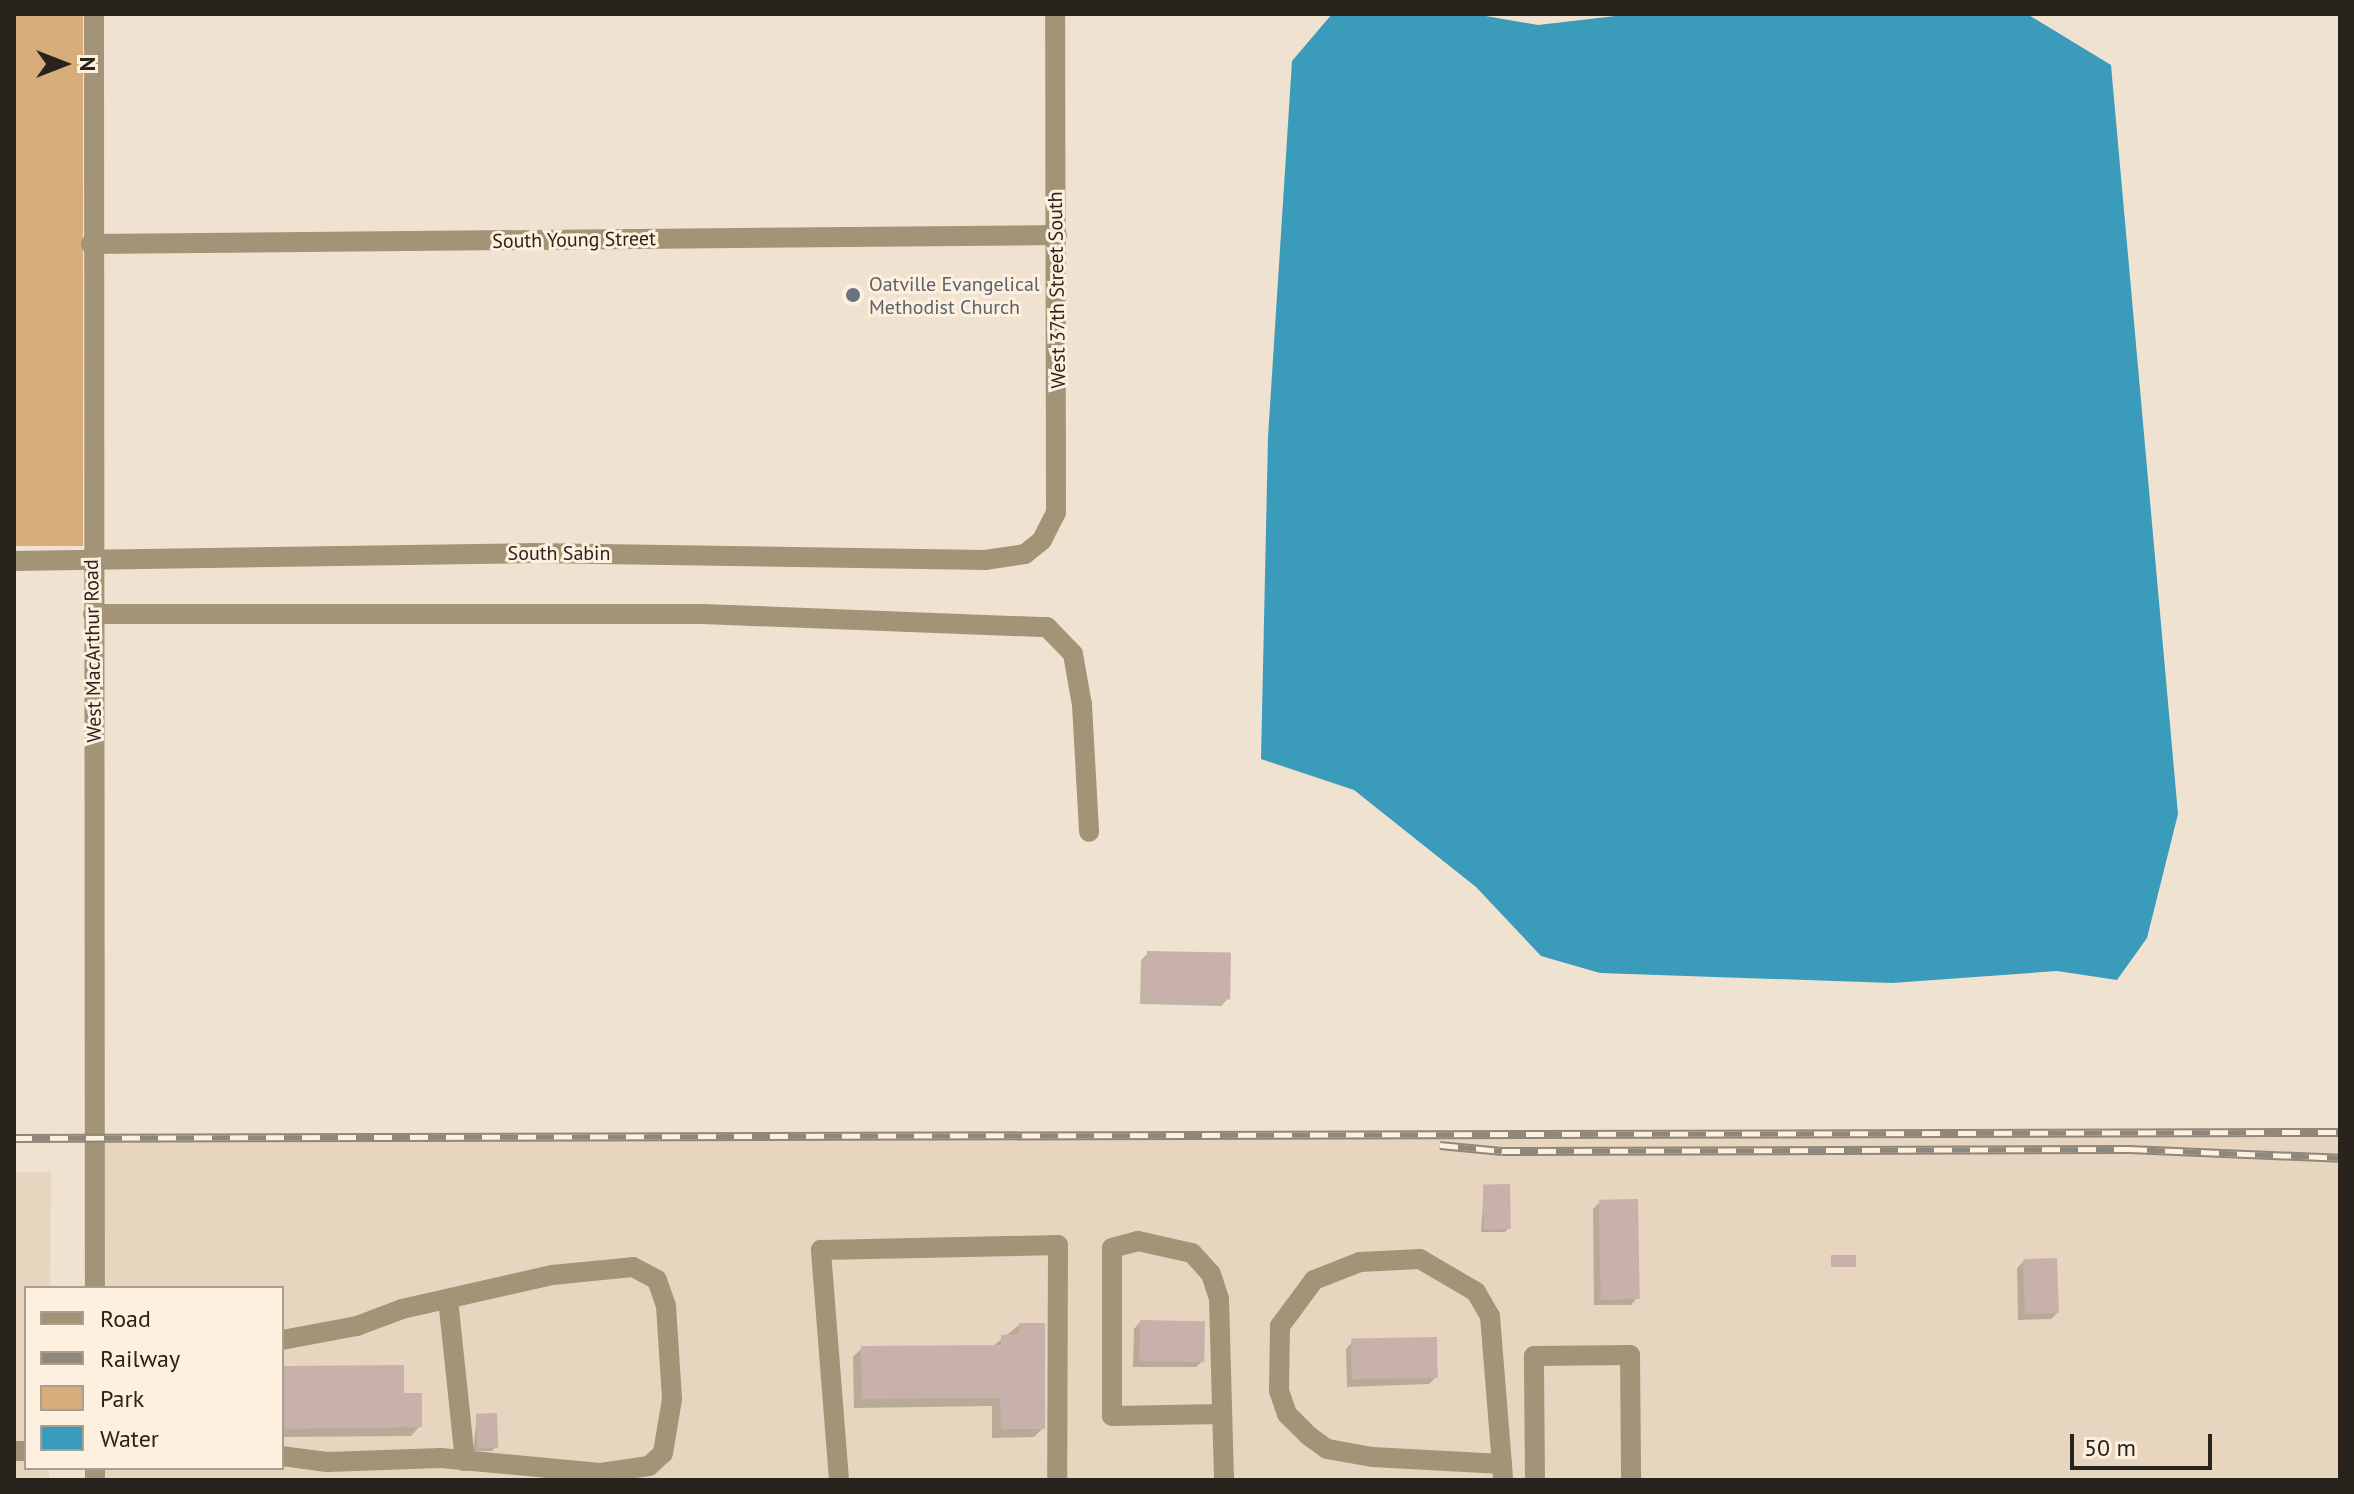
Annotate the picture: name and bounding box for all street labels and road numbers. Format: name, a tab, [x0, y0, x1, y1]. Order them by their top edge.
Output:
street label: West 37th Street South	[1043, 191, 1071, 389]
street label: South Young Street	[492, 227, 656, 253]
street label: South Sabin	[508, 541, 610, 565]
street label: West MacArthur Road	[79, 559, 107, 743]

